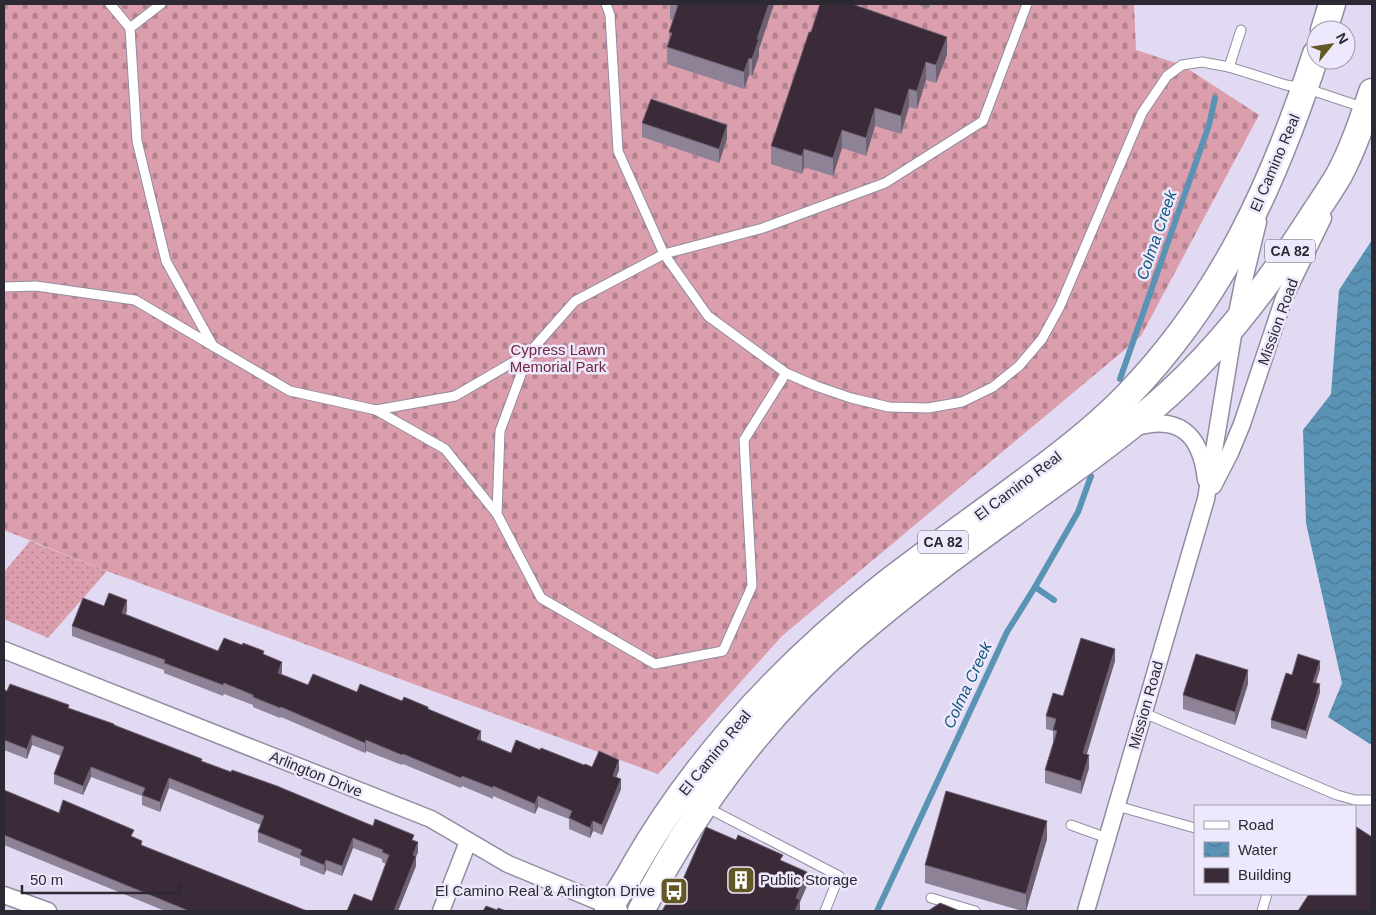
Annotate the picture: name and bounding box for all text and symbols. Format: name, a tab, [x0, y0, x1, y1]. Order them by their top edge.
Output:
north arrow	[1306, 20, 1356, 70]
text: N	[1333, 30, 1352, 47]
street label: El Camino Real	[1246, 112, 1303, 214]
water label: Colma Creek	[1133, 187, 1180, 282]
road number: CA 82	[1265, 240, 1315, 262]
street label: Mission Road	[1254, 276, 1301, 367]
park label: Cypress Lawn Memorial Park	[510, 341, 607, 375]
street label: El Camino Real	[971, 447, 1064, 524]
road number: CA 82	[918, 530, 968, 554]
water label: Colma Creek	[940, 638, 995, 731]
street label: Mission Road	[1125, 659, 1166, 751]
street label: El Camino Real	[675, 707, 754, 799]
street label: Arlington Drive	[267, 747, 365, 800]
legend	[1194, 805, 1356, 895]
text: Road	[1238, 816, 1274, 833]
text: Water	[1238, 841, 1277, 858]
scale bar	[22, 862, 180, 894]
building icon: Public Storage	[726, 865, 756, 895]
text: Building	[1238, 866, 1291, 883]
text: 50 m	[30, 871, 63, 888]
place label: Public Storage	[760, 871, 858, 888]
bus stop icon: El Camino Real & Arlington Drive	[659, 876, 689, 906]
place label: El Camino Real & Arlington Drive	[435, 882, 655, 899]

